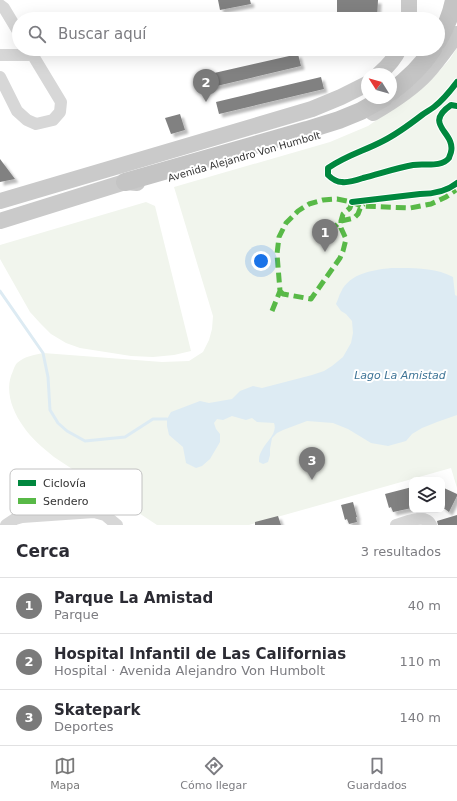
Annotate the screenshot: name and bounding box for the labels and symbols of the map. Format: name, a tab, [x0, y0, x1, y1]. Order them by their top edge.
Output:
north arrow	[361, 68, 397, 104]
pin: 2	[193, 69, 219, 102]
street label: Avenida Alejandro Von Humbolt	[167, 129, 322, 184]
pin: 1	[312, 219, 338, 252]
your location	[251, 251, 271, 271]
water label: Lago La Amistad	[354, 369, 447, 382]
pin: 3	[299, 447, 325, 480]
legend	[10, 469, 142, 515]
text: Ciclovía	[43, 477, 86, 490]
text: Sendero	[43, 495, 89, 508]

